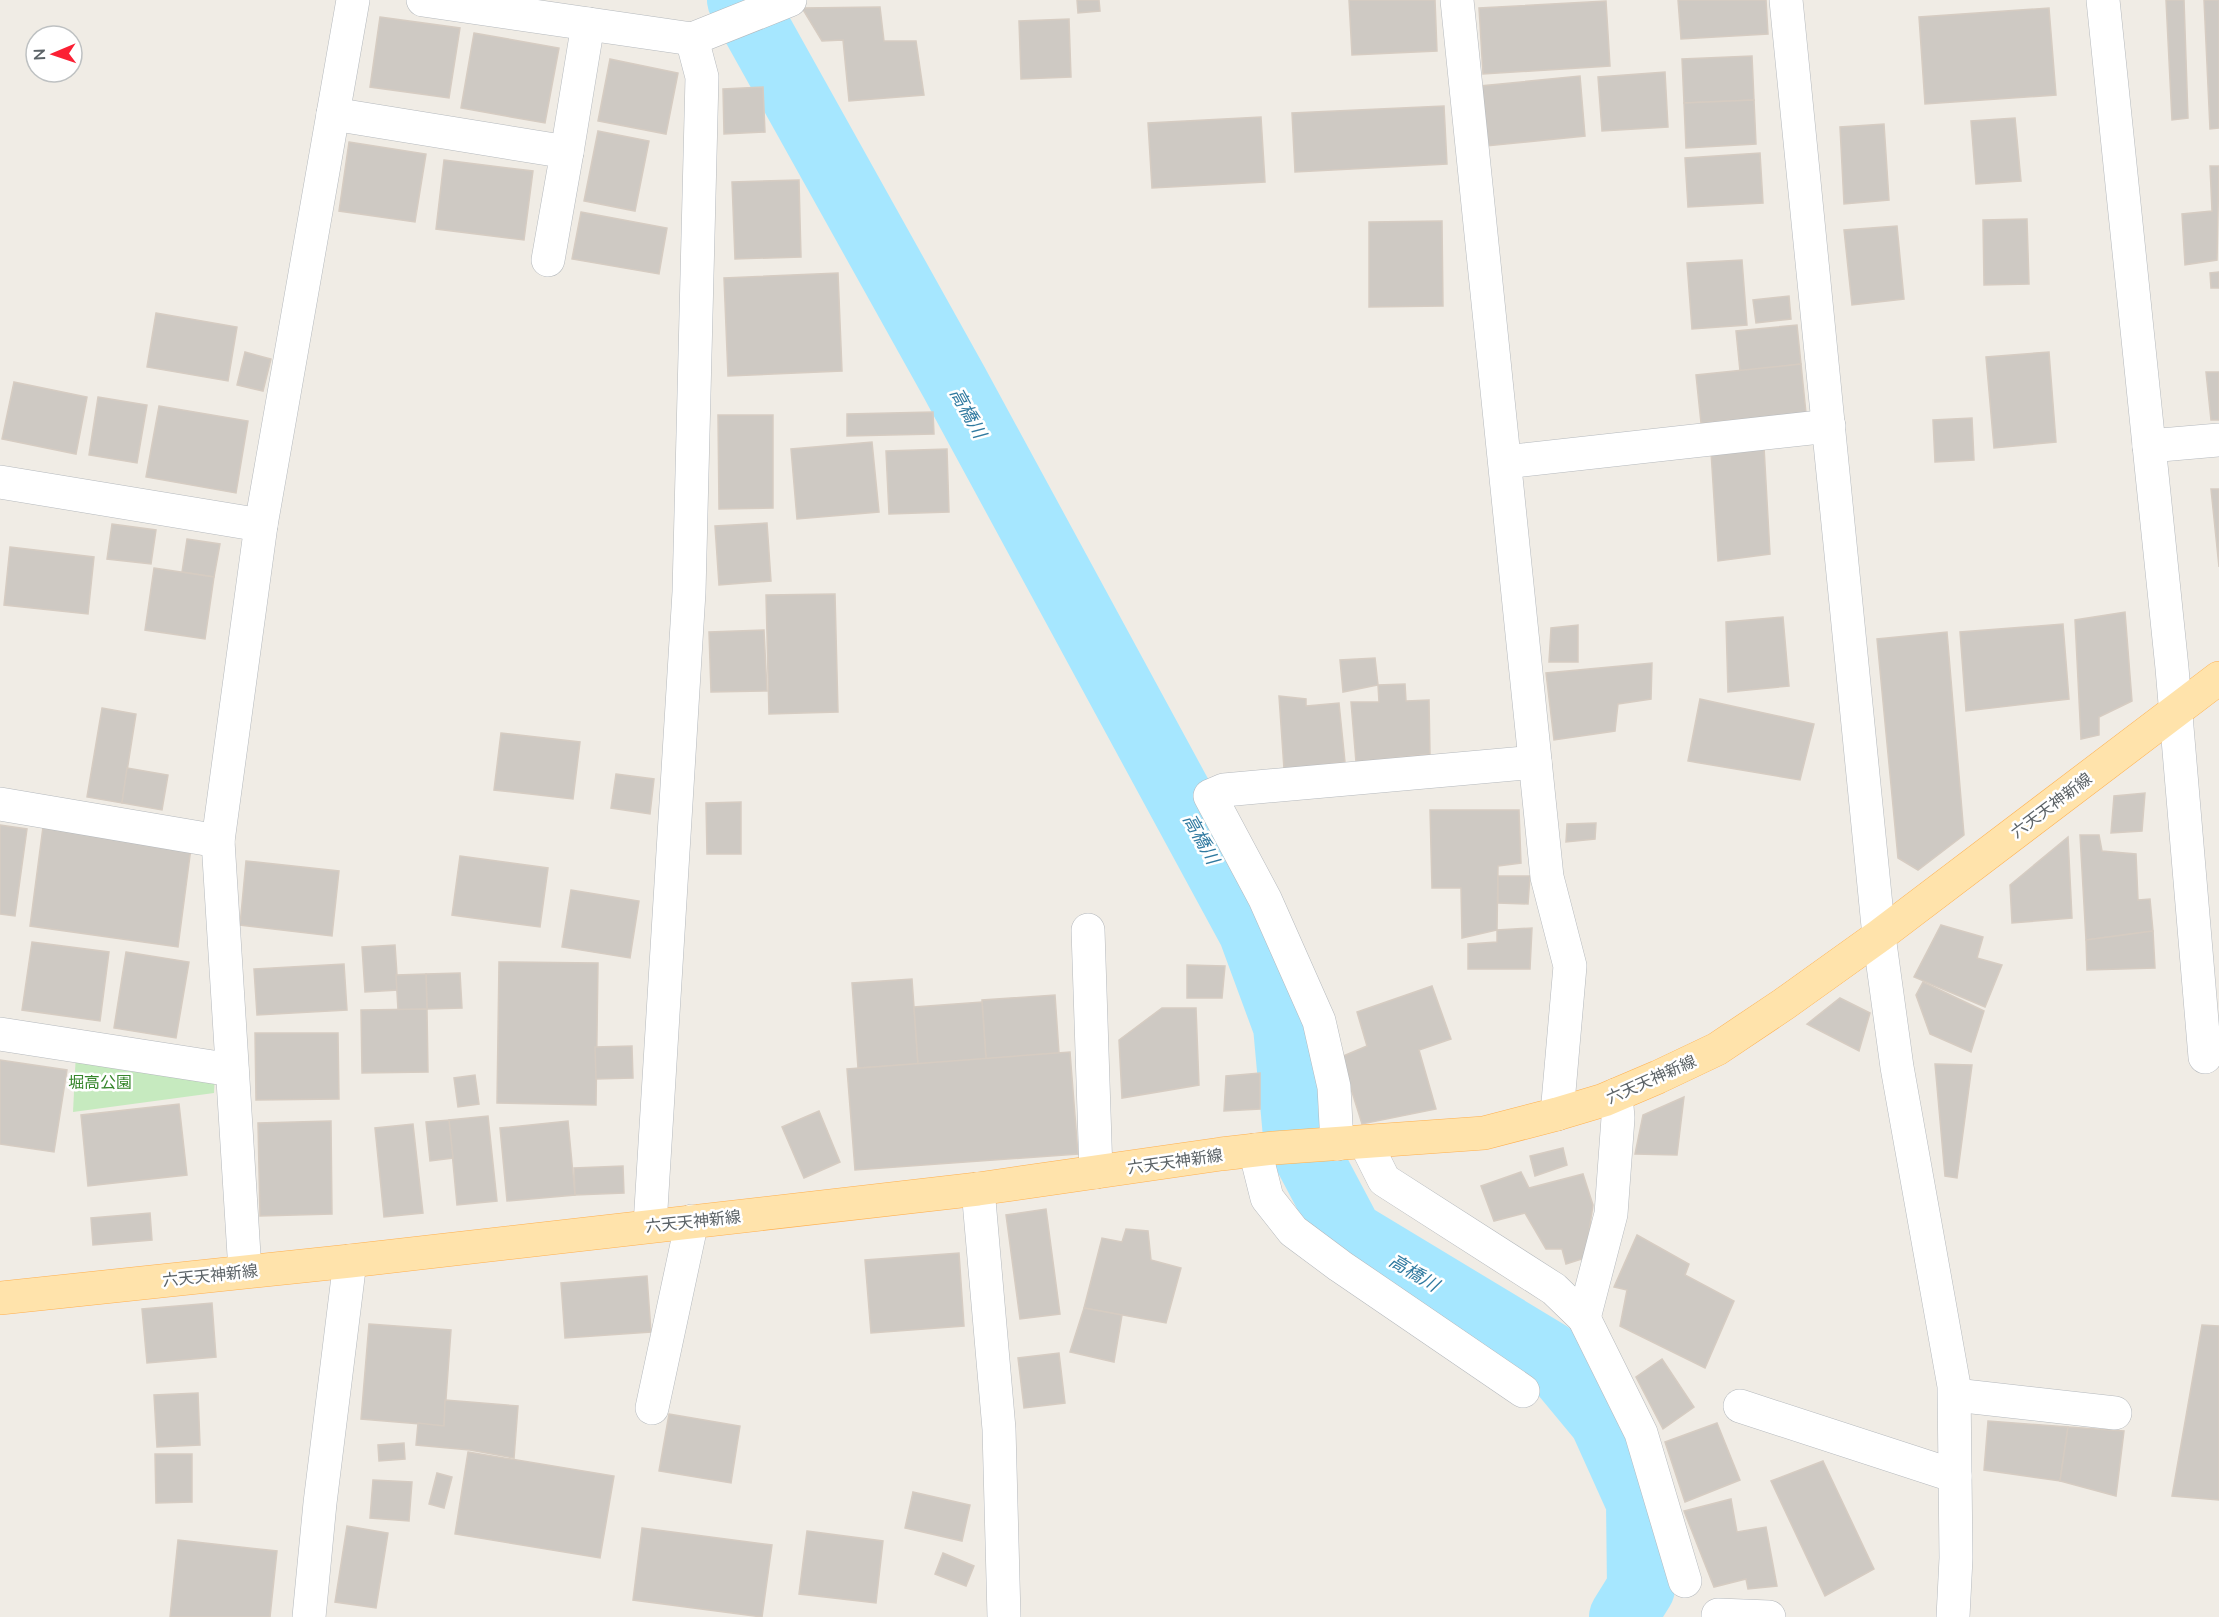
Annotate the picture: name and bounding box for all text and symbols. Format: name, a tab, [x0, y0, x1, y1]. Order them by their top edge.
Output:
north arrow	[24, 24, 84, 84]
text: N	[29, 48, 51, 61]
water label: 高橋川	[944, 384, 993, 444]
street label: 六天天神新線	[2007, 768, 2097, 843]
water label: 高橋川	[1177, 810, 1226, 870]
street label: 六天天神新線	[1603, 1050, 1700, 1109]
park label: 堀高公園	[68, 1072, 132, 1094]
street label: 六天天神新線	[1126, 1144, 1224, 1180]
street label: 六天天神新線	[644, 1206, 742, 1238]
water label: 高橋川	[1385, 1249, 1445, 1298]
street label: 六天天神新線	[161, 1260, 259, 1292]

